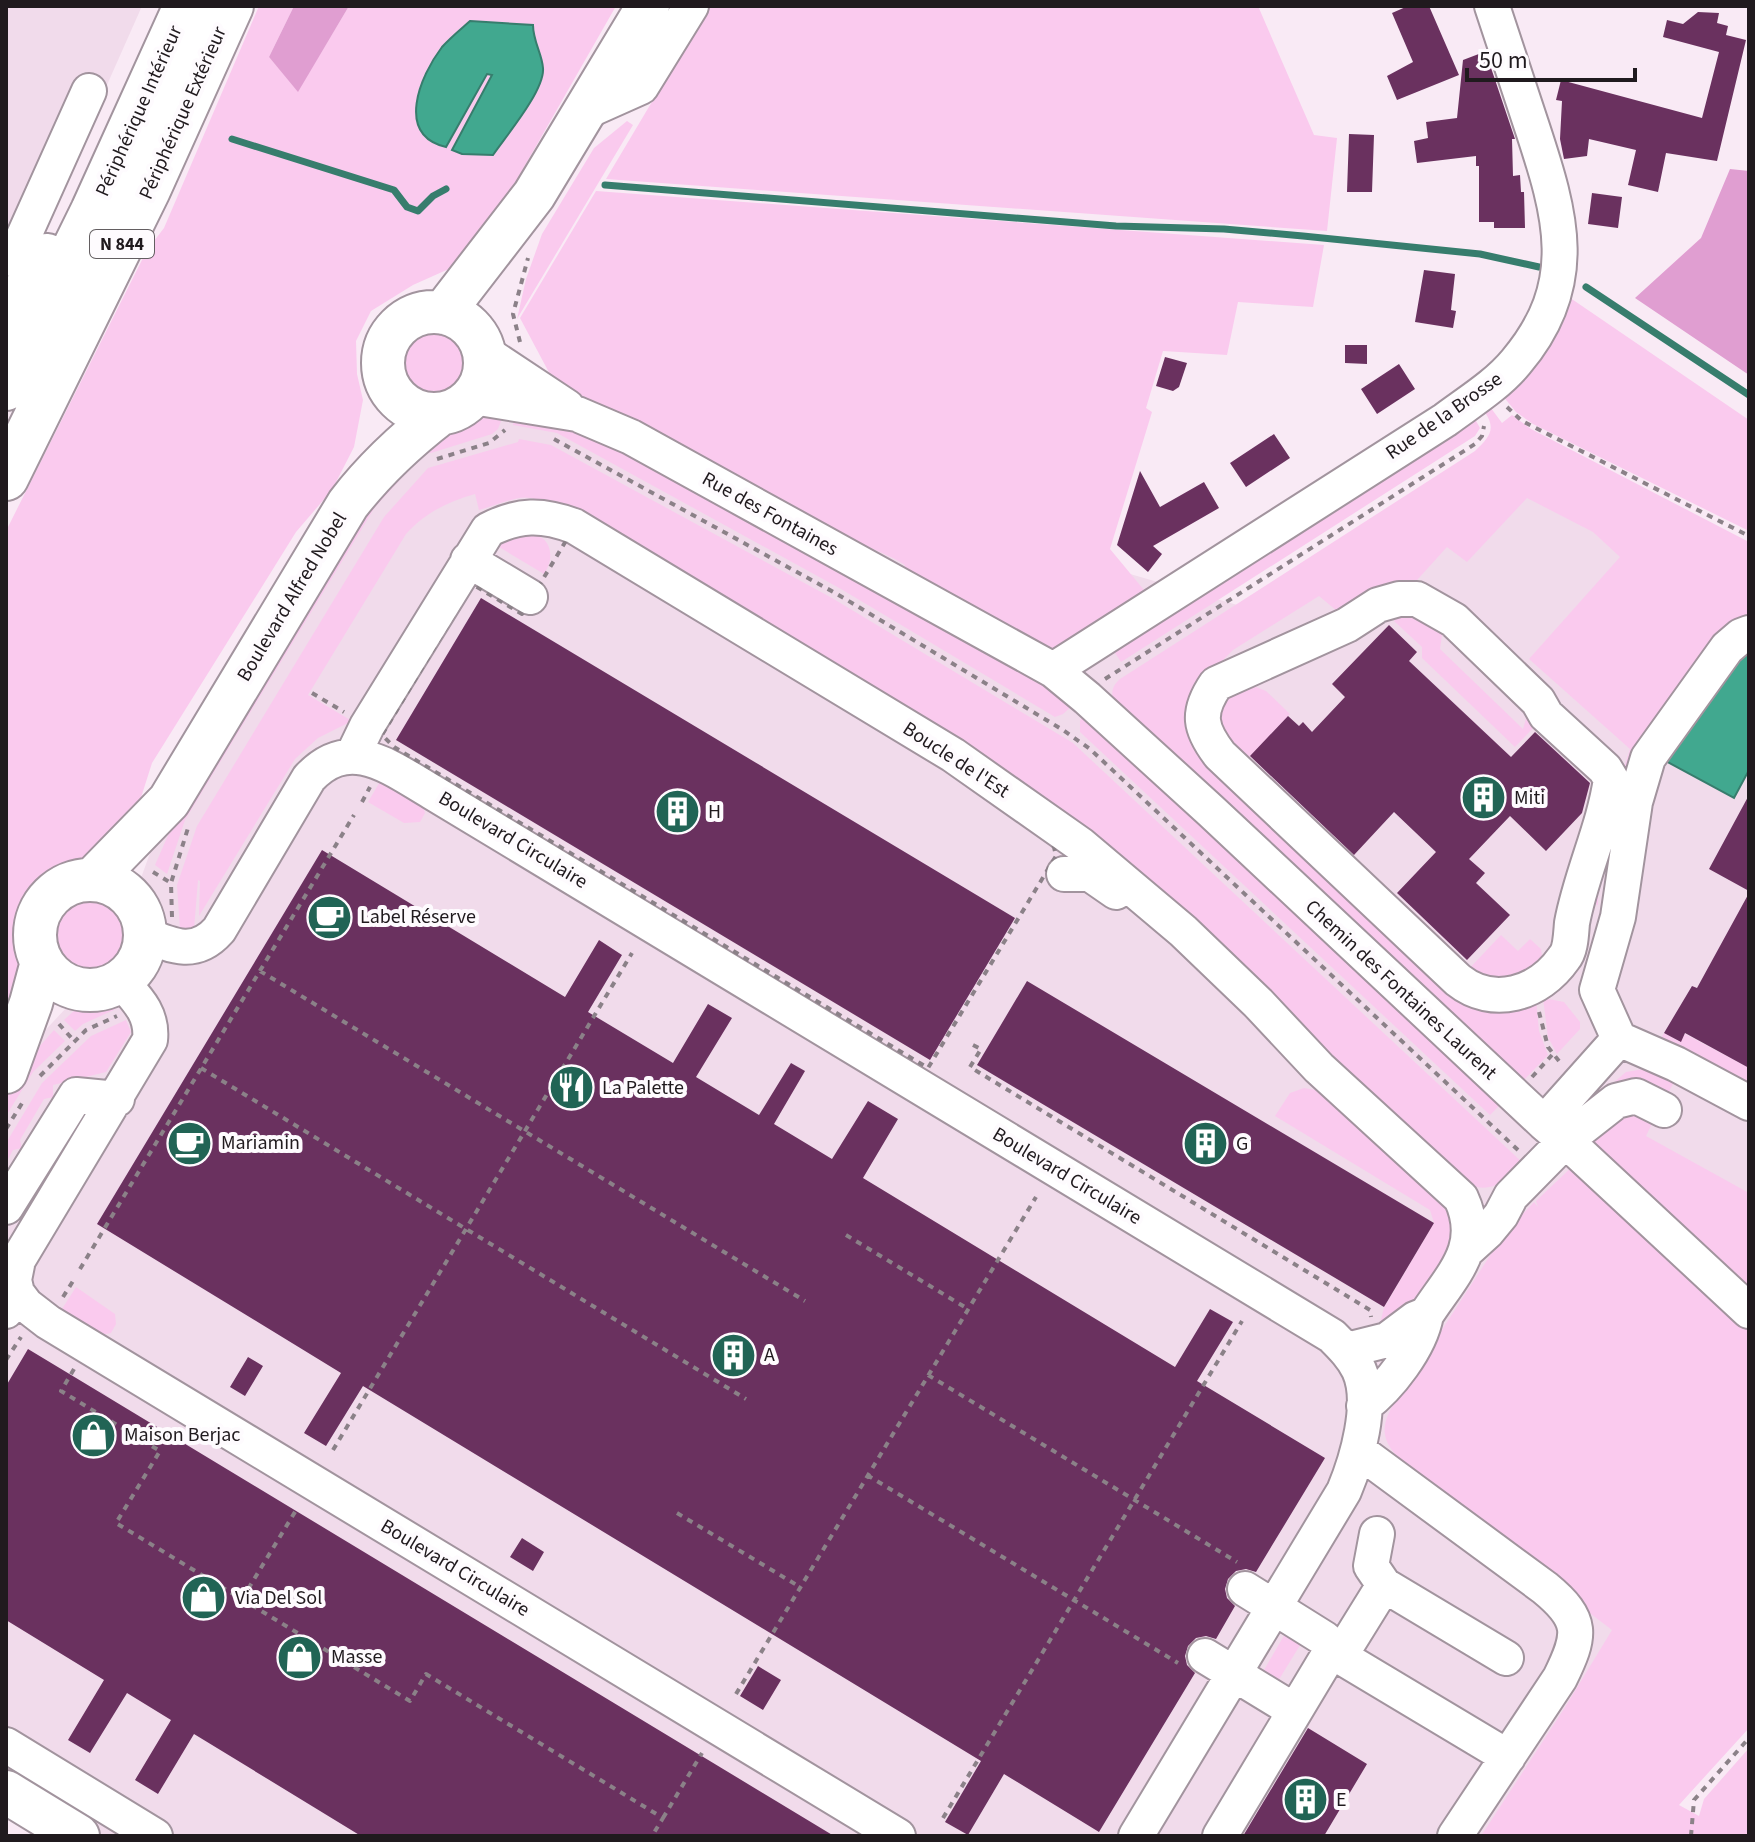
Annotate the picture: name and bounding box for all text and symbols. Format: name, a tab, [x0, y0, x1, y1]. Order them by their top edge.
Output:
street label: Périphérique Intérieur	[89, 21, 189, 201]
street label: Périphérique Extérieur	[132, 22, 234, 204]
scale bar	[1467, 32, 1635, 82]
text: 50 m	[1479, 43, 1528, 78]
road number: N 844	[90, 230, 154, 258]
street label: Rue de la Brosse	[1380, 365, 1508, 467]
street label: Rue des Fontaines	[697, 465, 843, 563]
street label: Boulevard Alfred Nobel	[230, 507, 354, 687]
street label: Boucle de l'Est	[897, 715, 1015, 805]
building icon: Miti	[1459, 774, 1507, 822]
street label: Boulevard Circulaire	[433, 784, 593, 896]
place label: Miti	[1514, 784, 1545, 812]
building icon: H	[653, 788, 701, 836]
place label: H	[708, 798, 721, 826]
cafe icon: Label Réserve	[305, 893, 353, 941]
street label: Chemin des Fontaines Laurent	[1299, 893, 1503, 1087]
place label: Label Réserve	[360, 903, 476, 931]
restaurant icon: La Palette	[547, 1064, 595, 1112]
place label: La Palette	[602, 1074, 684, 1102]
cafe icon: Mariamin	[166, 1119, 214, 1167]
street label: Boulevard Circulaire	[987, 1120, 1147, 1232]
building icon: G	[1181, 1120, 1229, 1168]
place label: Mariamin	[221, 1129, 300, 1157]
place label: G	[1236, 1130, 1248, 1158]
building icon: A	[709, 1331, 757, 1379]
place label: A	[764, 1341, 775, 1369]
shop icon: Maison Berjac	[69, 1411, 117, 1459]
place label: Maison Berjac	[124, 1421, 240, 1449]
street label: Boulevard Circulaire	[375, 1512, 535, 1624]
shop icon: Via Del Sol	[180, 1574, 228, 1622]
place label: Via Del Sol	[235, 1584, 322, 1612]
shop icon: Masse	[276, 1633, 324, 1681]
place label: Masse	[331, 1643, 382, 1671]
building icon: E	[1281, 1776, 1329, 1824]
place label: E	[1336, 1786, 1347, 1814]

